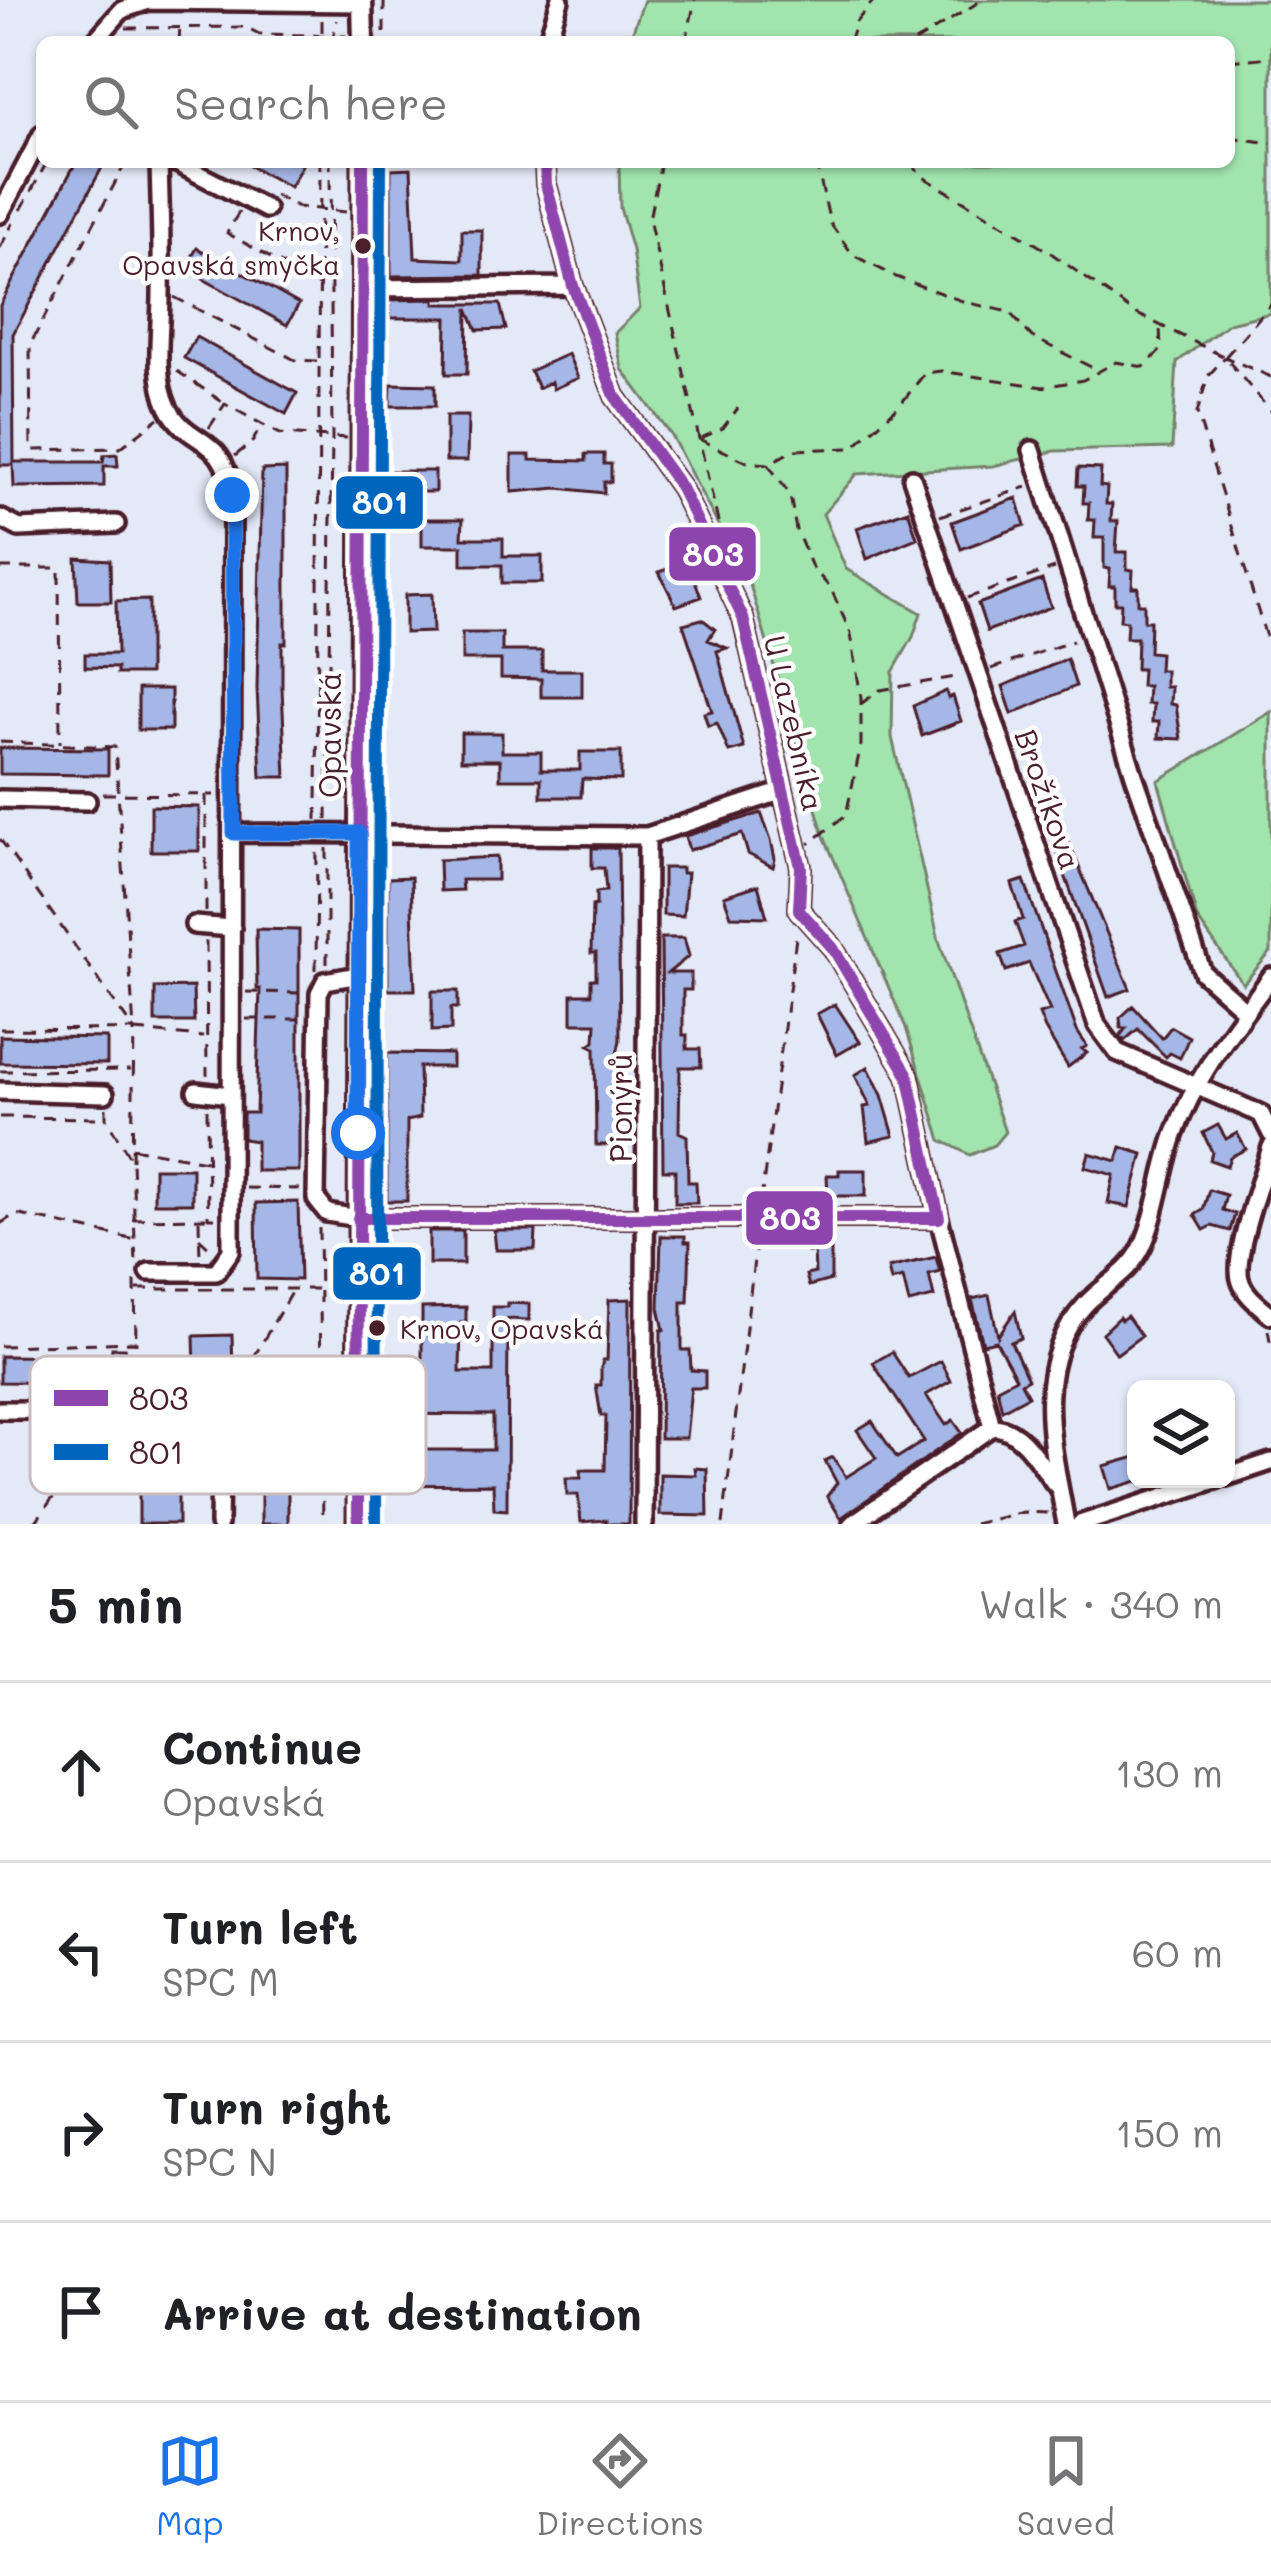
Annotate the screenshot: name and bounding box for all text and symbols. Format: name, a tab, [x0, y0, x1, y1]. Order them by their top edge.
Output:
search box	[36, 36, 1235, 168]
icon: search	[78, 69, 144, 135]
text: Search here	[174, 73, 448, 131]
place label: Krnov, Opavská smyčka	[122, 213, 340, 282]
marker: Krnov, Opavská smyčka	[352, 235, 374, 257]
route end	[205, 468, 259, 522]
line badge: 801	[334, 474, 425, 531]
text: 801	[352, 479, 408, 522]
line badge: 803	[667, 525, 758, 583]
text: 803	[682, 531, 744, 574]
street label: U Lazebníka	[755, 631, 835, 815]
street label: Opavská	[309, 672, 349, 798]
street label: Brožíkova	[1006, 724, 1092, 874]
street label: Pionýrů	[600, 1053, 640, 1163]
route start	[331, 1106, 385, 1160]
line badge: 803	[744, 1189, 835, 1247]
text: 803	[759, 1195, 821, 1238]
line badge: 801	[331, 1245, 423, 1302]
text: 801	[349, 1250, 405, 1293]
place label: Krnov, Opavská	[400, 1311, 604, 1346]
marker: Krnov, Opavská	[366, 1317, 388, 1339]
legend	[30, 1356, 426, 1494]
text: 803	[129, 1375, 189, 1418]
map controls	[1127, 1380, 1235, 1488]
button: layers	[1127, 1380, 1235, 1488]
text: 801	[129, 1429, 184, 1472]
text: 5 min	[48, 1569, 183, 1636]
text: Walk · 340 m	[979, 1577, 1223, 1628]
text: Continue	[162, 1717, 362, 1775]
icon: ahead	[48, 1739, 114, 1805]
text: 130 m	[1115, 1746, 1223, 1797]
text: Opavská	[162, 1775, 326, 1826]
text: Turn left	[162, 1897, 358, 1955]
icon: left	[48, 1919, 114, 1985]
text: 60 m	[1132, 1926, 1223, 1977]
text: SPC M	[162, 1955, 279, 2006]
text: Turn right	[162, 2077, 391, 2135]
icon: right	[48, 2099, 114, 2165]
text: 150 m	[1115, 2106, 1223, 2157]
text: SPC N	[162, 2135, 277, 2186]
icon: arrive	[48, 2279, 114, 2345]
text: Arrive at destination	[162, 2283, 642, 2341]
tab: Map	[156, 2428, 224, 2543]
tab: Directions	[536, 2428, 704, 2543]
tab: Saved	[1017, 2428, 1115, 2543]

